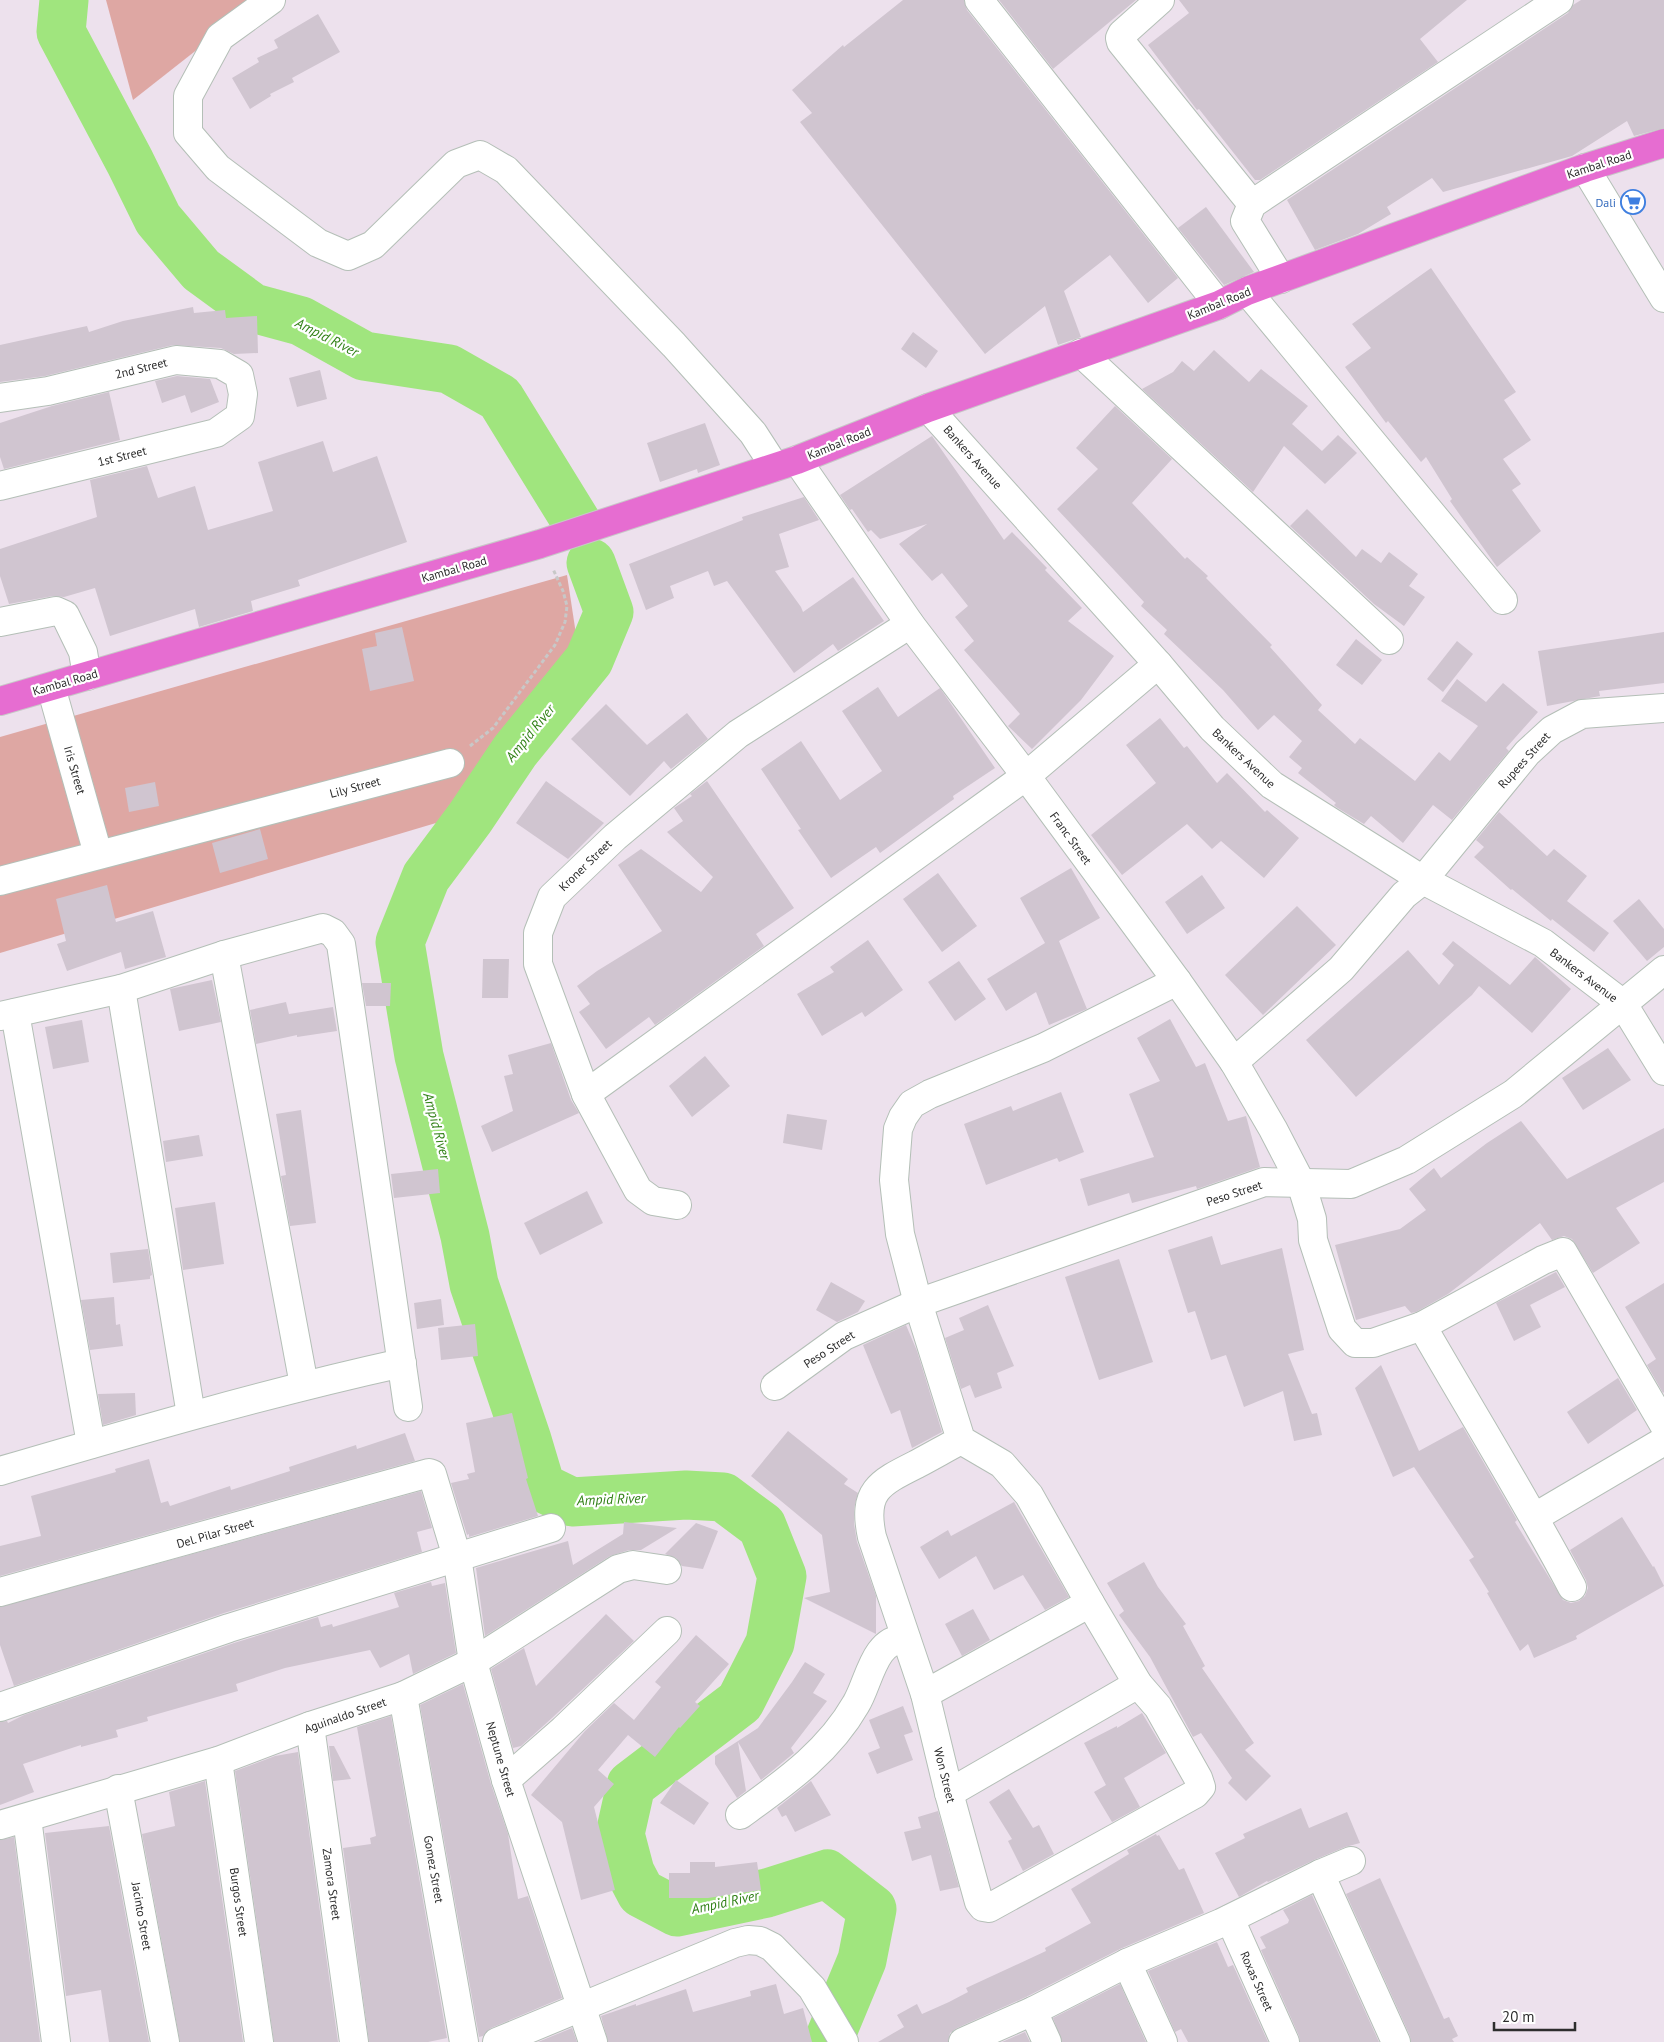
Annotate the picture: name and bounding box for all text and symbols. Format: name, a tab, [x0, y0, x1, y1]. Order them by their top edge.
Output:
street label: Kambal Road	[1565, 146, 1633, 182]
supermarket icon: Dali	[1620, 189, 1646, 215]
place label: Dali	[1595, 195, 1616, 210]
street label: Kambal Road	[1185, 283, 1253, 323]
water label: Ampid River	[292, 313, 363, 361]
street label: 2nd Street	[113, 354, 169, 382]
street label: Bankers Avenue	[940, 422, 1006, 492]
street label: Kambal Road	[805, 423, 873, 463]
street label: 1st Street	[96, 443, 148, 469]
street label: Kambal Road	[420, 553, 488, 585]
street label: Kambal Road	[31, 666, 99, 698]
water label: Ampid River	[501, 700, 559, 766]
street label: Bankers Avenue	[1209, 725, 1279, 791]
street label: Rupees Street	[1495, 729, 1553, 791]
street label: Iris Street	[61, 744, 89, 796]
street label: Lily Street	[328, 773, 382, 801]
street label: Franc Street	[1047, 809, 1095, 867]
street label: Kroner Street	[555, 836, 615, 894]
street label: Bankers Avenue	[1547, 945, 1621, 1005]
water label: Ampid River	[419, 1090, 455, 1163]
street label: Peso Street	[1204, 1177, 1264, 1209]
street label: Peso Street	[801, 1327, 857, 1371]
water label: Ampid River	[575, 1489, 647, 1509]
street label: Del. Pilar Street	[175, 1515, 255, 1551]
street label: Aguinaldo Street	[302, 1694, 388, 1736]
street label: Neptune Street	[483, 1720, 519, 1798]
street label: Won Street	[931, 1746, 959, 1804]
street label: Gomez Street	[421, 1834, 447, 1904]
street label: Zamora Street	[320, 1847, 344, 1921]
street label: Burgos Street	[227, 1867, 251, 1937]
street label: Jacinto Street	[128, 1880, 155, 1951]
water label: Ampid River	[689, 1886, 762, 1918]
street label: Roxas Street	[1237, 1949, 1277, 2013]
scale bar	[1494, 2000, 1575, 2032]
text: 20 m	[1502, 2007, 1535, 2026]

